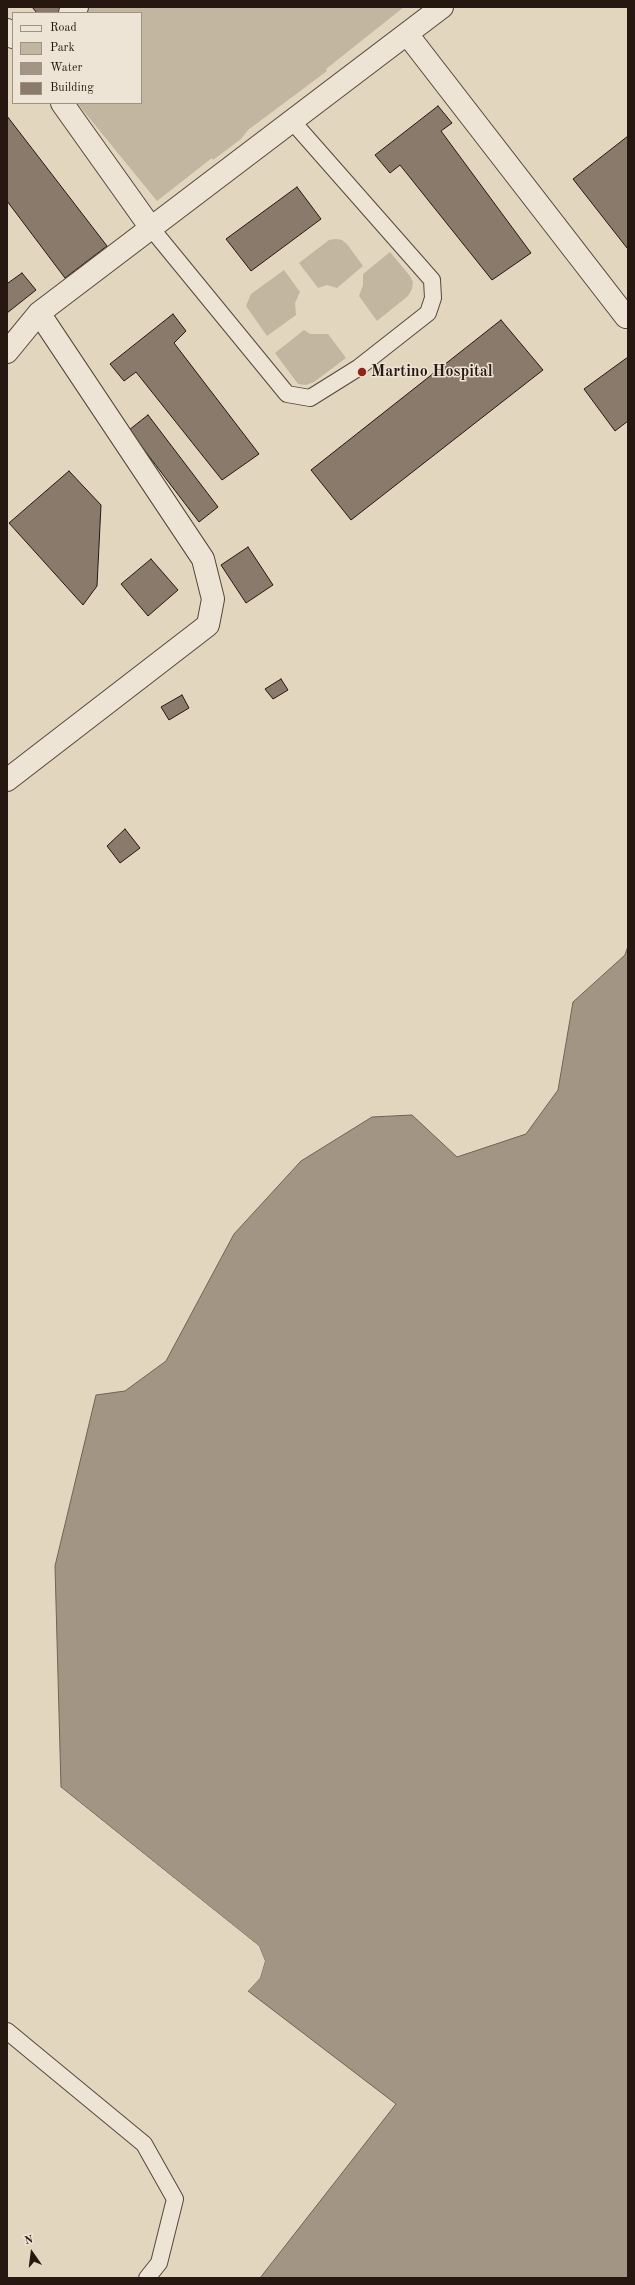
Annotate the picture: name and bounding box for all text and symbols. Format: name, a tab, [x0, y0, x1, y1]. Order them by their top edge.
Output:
legend	[12, 12, 142, 104]
text: Road	[50, 22, 77, 34]
text: Park	[50, 42, 75, 54]
text: Water	[50, 62, 82, 74]
text: Building	[50, 82, 94, 94]
place label: Martino Hospital	[371, 362, 493, 382]
marker: Martino Hospital	[356, 366, 368, 378]
north arrow	[12, 2233, 52, 2273]
text: N	[24, 2235, 34, 2247]

